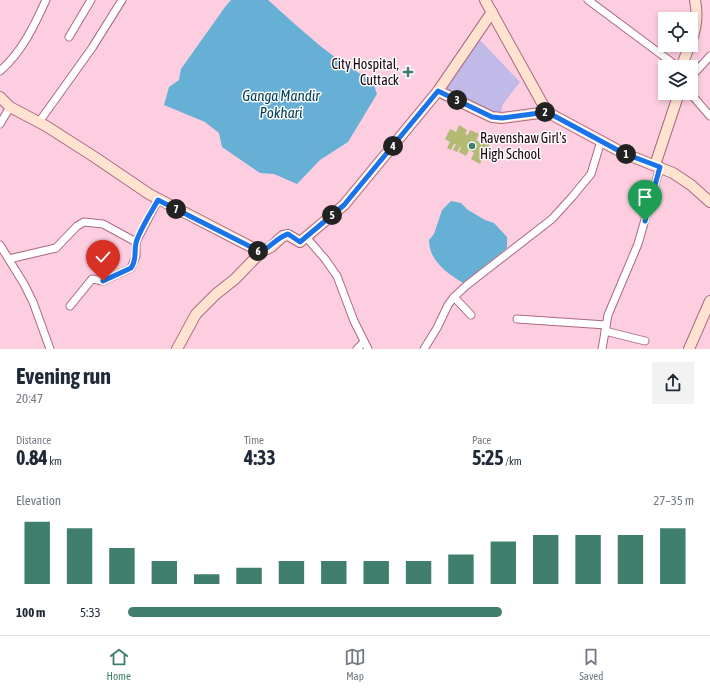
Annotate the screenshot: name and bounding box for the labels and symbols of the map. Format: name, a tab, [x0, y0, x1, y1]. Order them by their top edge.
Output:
place label: City Hospital, Cuttack	[332, 56, 399, 88]
marker: City Hospital, Cuttack	[402, 66, 414, 78]
water label: Ganga Mandir Pokhari	[242, 87, 320, 121]
pin: 3	[447, 90, 467, 110]
pin: 2	[535, 102, 555, 122]
place label: Ravenshaw Girl's High School	[480, 130, 567, 162]
pin: 4	[383, 136, 403, 156]
marker: Ravenshaw Girl's High School	[467, 141, 477, 151]
pin: 1	[616, 144, 636, 164]
pin	[628, 180, 662, 221]
pin: 7	[166, 199, 186, 219]
pin: 5	[322, 205, 342, 225]
pin	[86, 240, 120, 281]
pin: 6	[248, 241, 268, 261]

